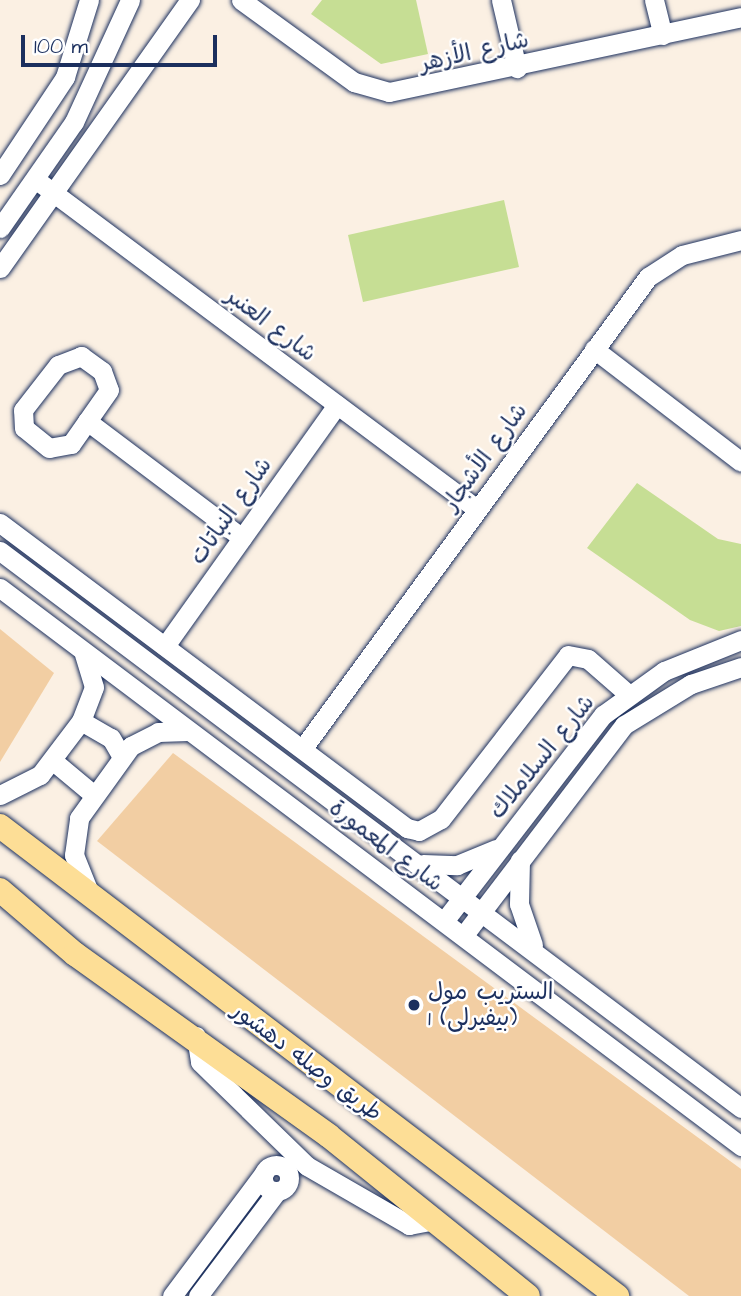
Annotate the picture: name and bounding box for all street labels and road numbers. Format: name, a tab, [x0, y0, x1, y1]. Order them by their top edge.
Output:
street label: شارع الأزهر	[417, 26, 531, 78]
street label: شارع العنبر	[221, 282, 321, 368]
street label: شارع الأشجار	[437, 398, 533, 516]
street label: شارع النباتات	[184, 452, 278, 570]
street label: شارع السلاملاك	[484, 689, 600, 825]
street label: شارع المعمورة	[324, 794, 448, 898]
street label: طريق وصله دهشور	[227, 997, 387, 1127]

